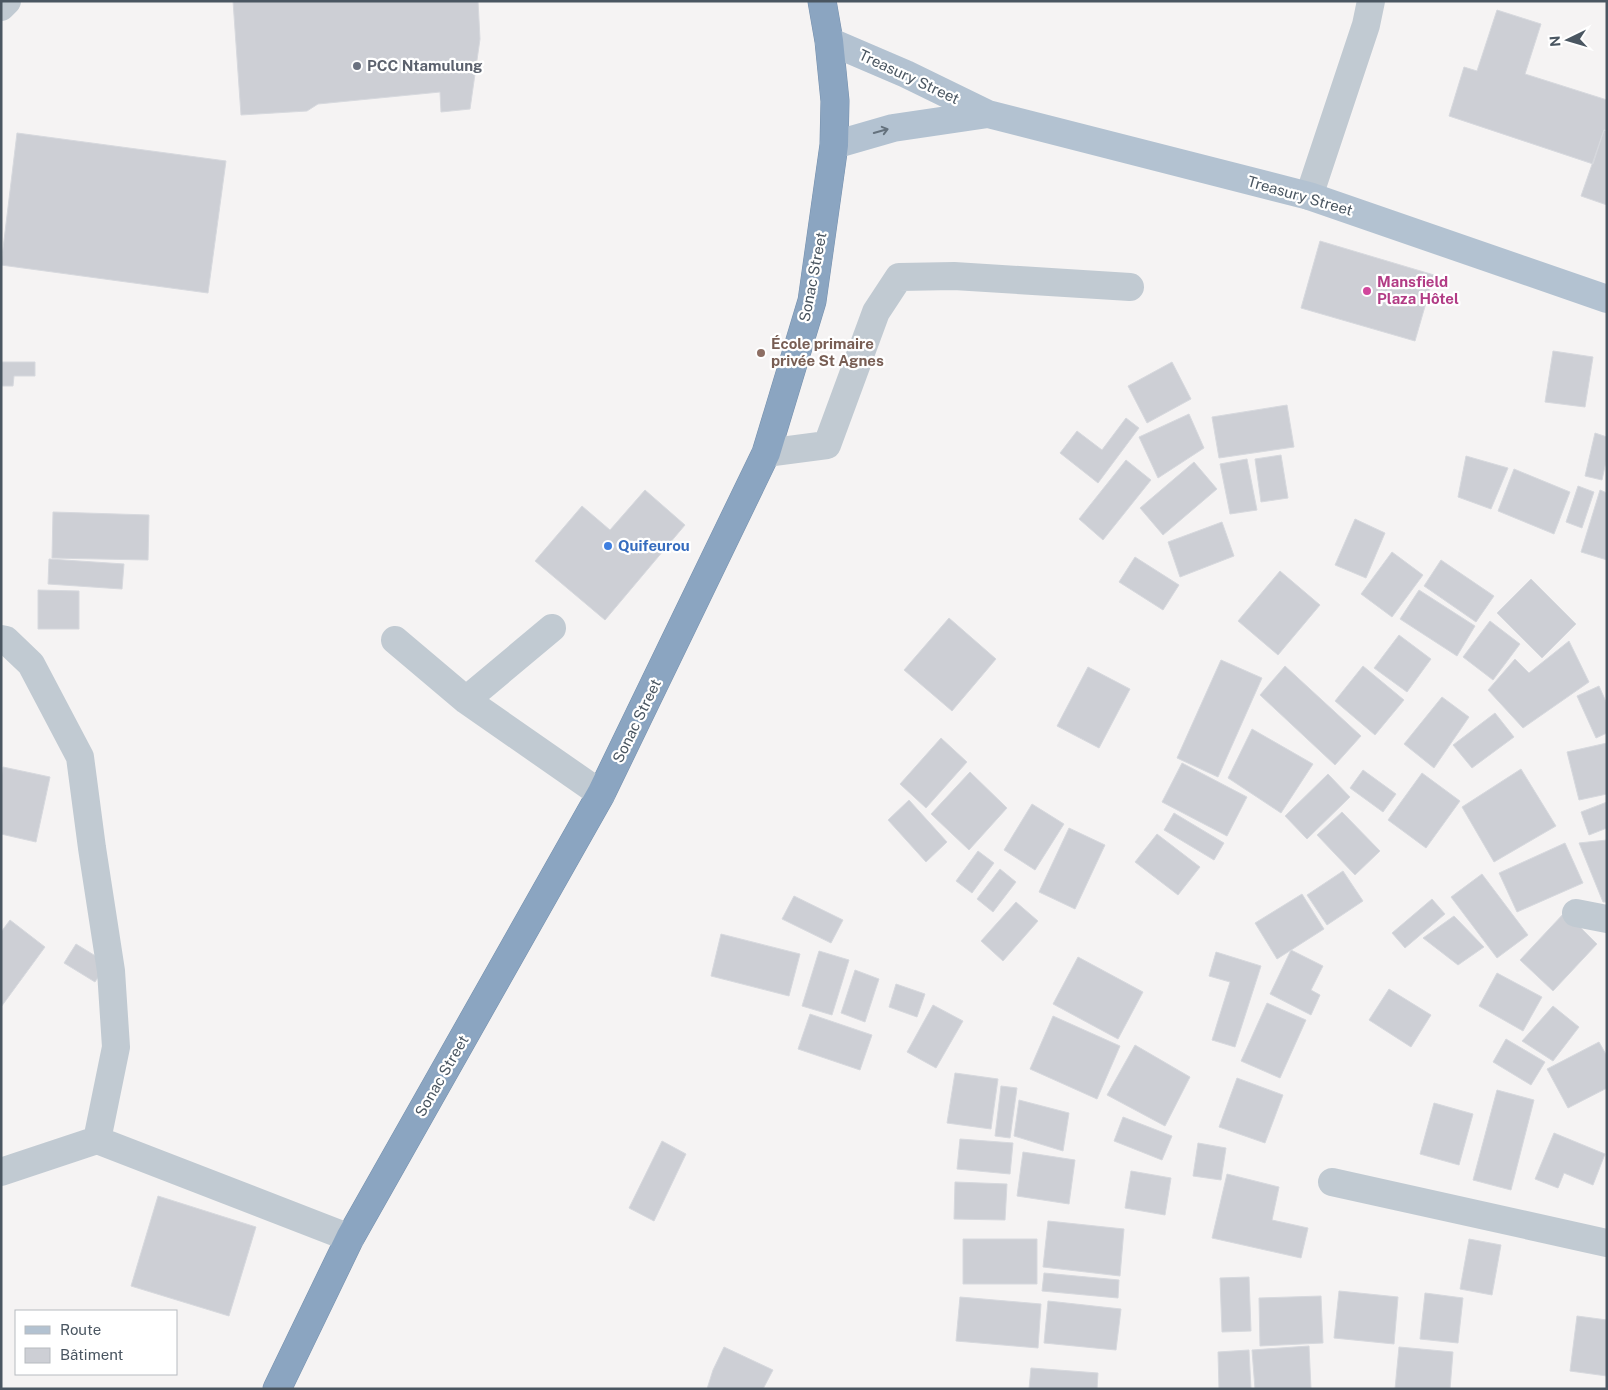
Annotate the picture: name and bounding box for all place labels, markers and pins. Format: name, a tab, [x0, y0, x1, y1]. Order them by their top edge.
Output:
place label: PCC Ntamulung	[367, 57, 483, 74]
marker: PCC Ntamulung	[351, 60, 363, 72]
place label: Mansfield Plaza Hôtel	[1377, 273, 1459, 307]
marker: Mansfield Plaza Hôtel	[1361, 285, 1373, 297]
place label: École primaire privée St Agnes	[771, 335, 884, 369]
marker: École primaire privée St Agnes	[755, 347, 767, 359]
place label: Quifeurou	[618, 537, 690, 554]
marker: Quifeurou	[602, 540, 614, 552]

